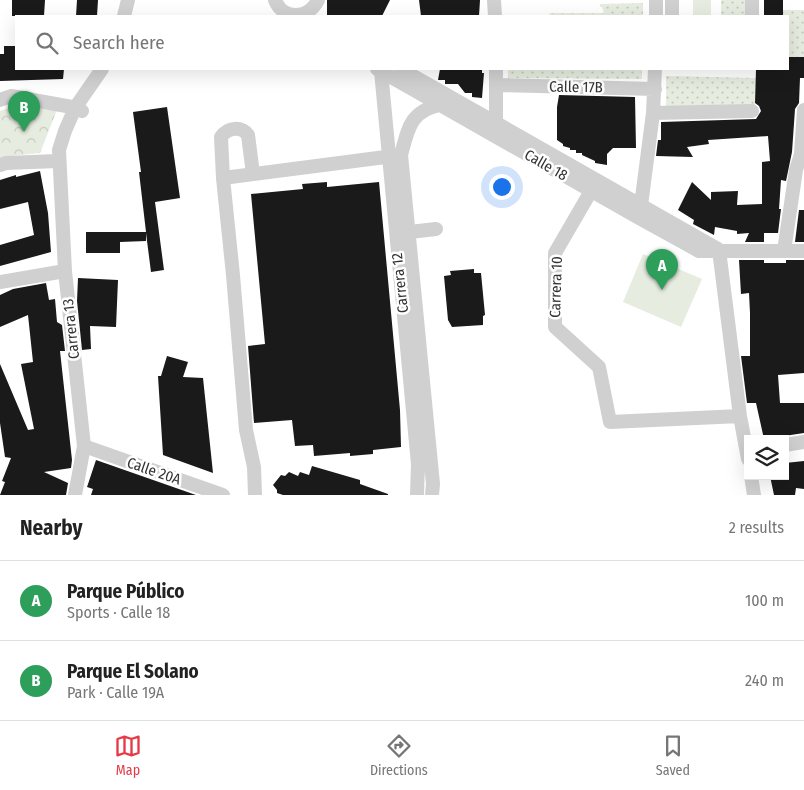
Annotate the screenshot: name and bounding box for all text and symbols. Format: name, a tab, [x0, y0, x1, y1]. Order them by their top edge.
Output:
search box	[15, 15, 789, 70]
icon: search	[33, 29, 61, 57]
text: Search here	[73, 31, 165, 54]
street label: Calle 17B	[549, 78, 603, 96]
pin: B	[8, 91, 40, 132]
street label: Calle 18	[521, 146, 571, 184]
your location	[489, 174, 515, 200]
pin: A	[646, 249, 678, 290]
street label: Carrera 12	[388, 252, 412, 314]
street label: Carrera 10	[546, 256, 566, 318]
street label: Carrera 13	[59, 298, 83, 360]
map controls	[744, 435, 789, 480]
button: layers	[744, 435, 789, 480]
street label: Calle 20A	[125, 453, 183, 489]
text: Nearby	[20, 515, 82, 541]
text: 2 results	[729, 518, 784, 537]
text: Parque Público	[67, 580, 184, 603]
text: A	[32, 591, 40, 610]
text: 100 m	[745, 591, 784, 610]
text: Sports · Calle 18	[67, 603, 170, 622]
text: Parque El Solano	[67, 660, 199, 683]
text: B	[32, 671, 40, 690]
text: 240 m	[745, 671, 784, 690]
text: Park · Calle 19A	[67, 683, 164, 702]
tab: Map	[114, 732, 142, 779]
tab: Directions	[370, 732, 428, 779]
tab: Saved	[656, 732, 690, 779]

